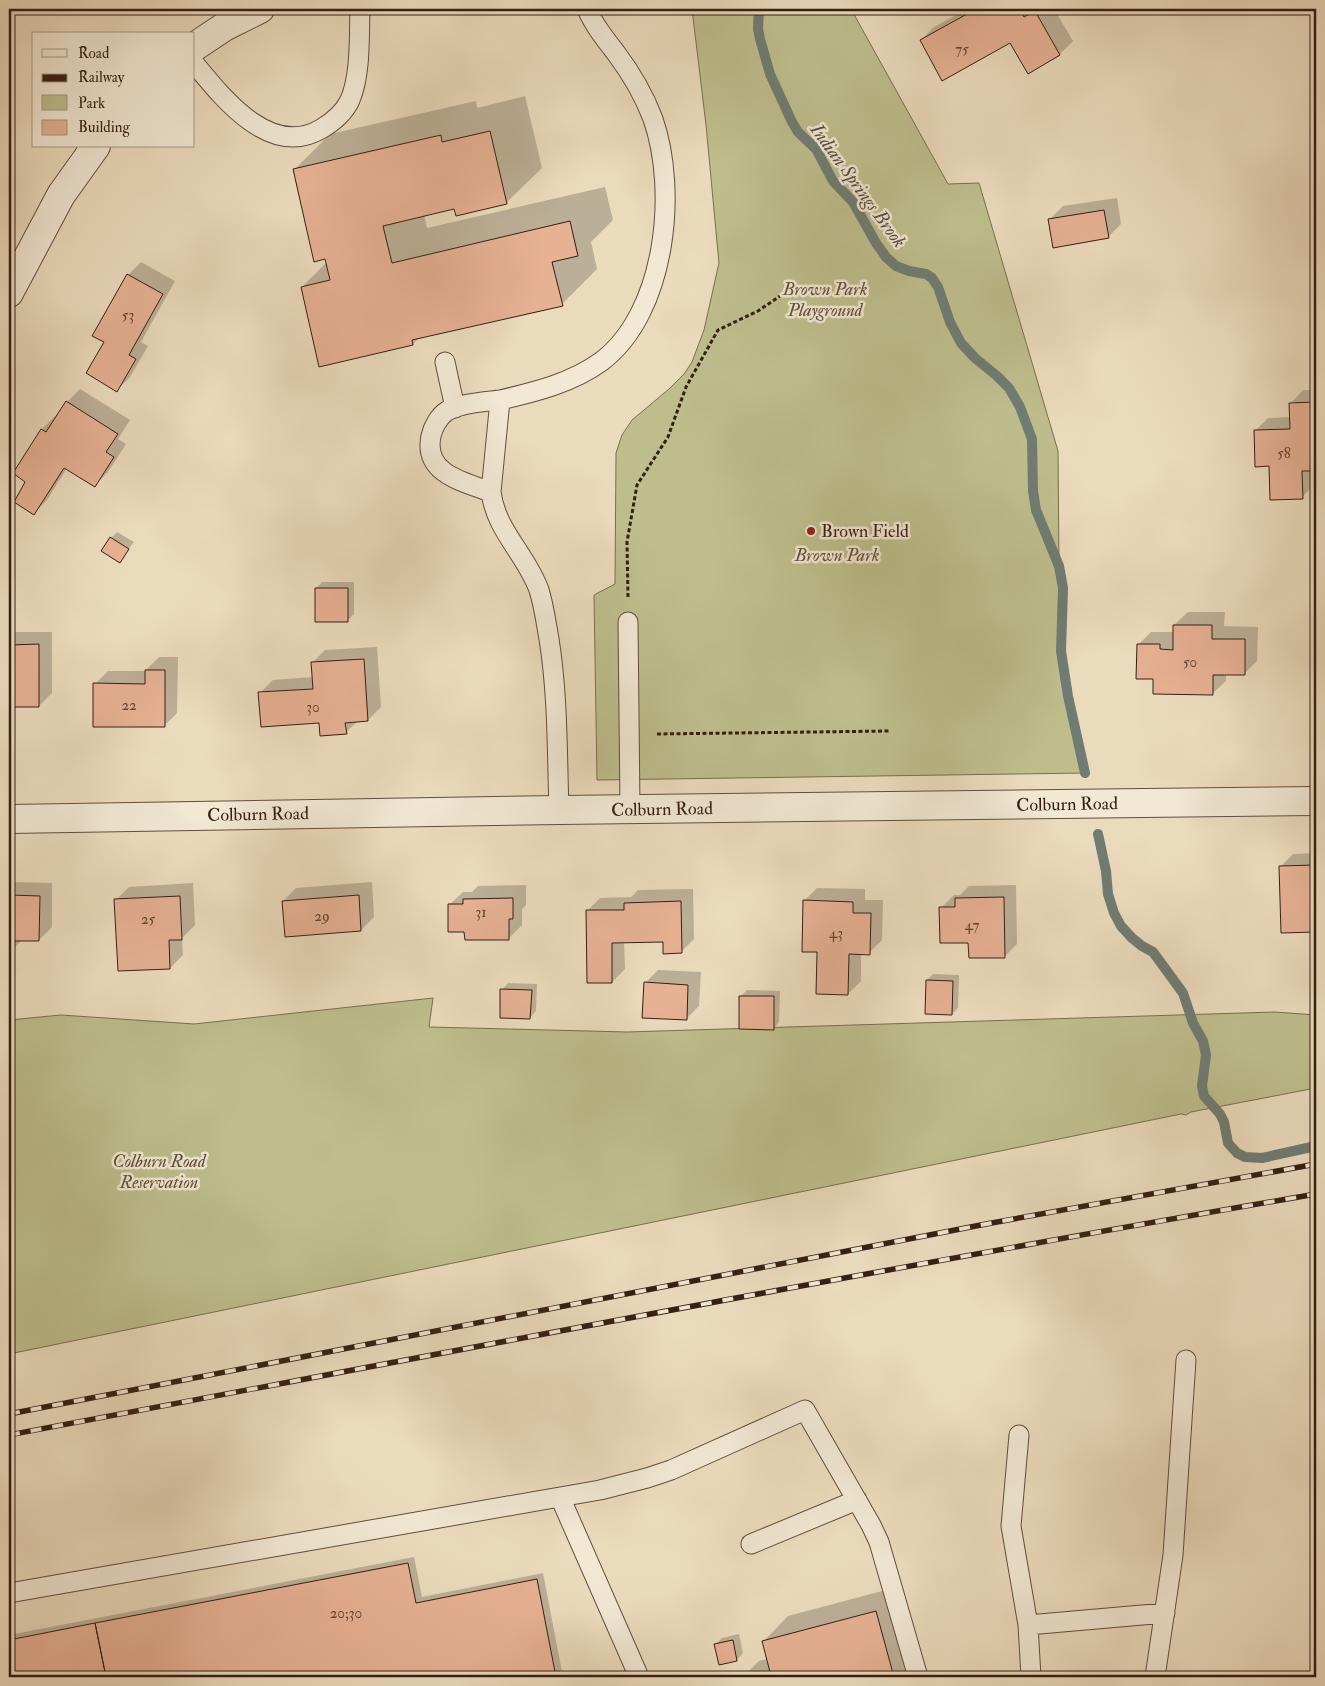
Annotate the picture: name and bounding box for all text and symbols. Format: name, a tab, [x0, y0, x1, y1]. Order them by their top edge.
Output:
legend	[32, 32, 195, 148]
house number: 75	[955, 40, 969, 59]
text: Road	[78, 44, 110, 63]
text: Railway	[78, 68, 125, 87]
text: Park	[78, 94, 105, 113]
text: Building	[78, 118, 130, 137]
water label: Indian Springs Brook	[804, 118, 911, 253]
park label: Brown Park Playground	[782, 278, 867, 322]
house number: 53	[122, 306, 134, 325]
house number: 58	[1277, 444, 1291, 463]
place label: Brown Field	[821, 520, 909, 543]
marker: Brown Field	[805, 525, 817, 537]
park label: Brown Park	[794, 544, 879, 567]
house number: 50	[1183, 653, 1197, 672]
house number: 22	[121, 696, 137, 715]
house number: 30	[306, 698, 320, 717]
street label: Colburn Road	[1016, 792, 1118, 817]
street label: Colburn Road	[611, 797, 713, 822]
street label: Colburn Road	[207, 802, 309, 827]
house number: 31	[475, 903, 487, 922]
house number: 29	[314, 907, 330, 926]
house number: 25	[141, 910, 155, 929]
house number: 47	[965, 916, 979, 935]
house number: 43	[829, 924, 843, 943]
park label: Colburn Road Reservation	[113, 1150, 207, 1194]
house number: 20;30	[330, 1604, 362, 1623]

